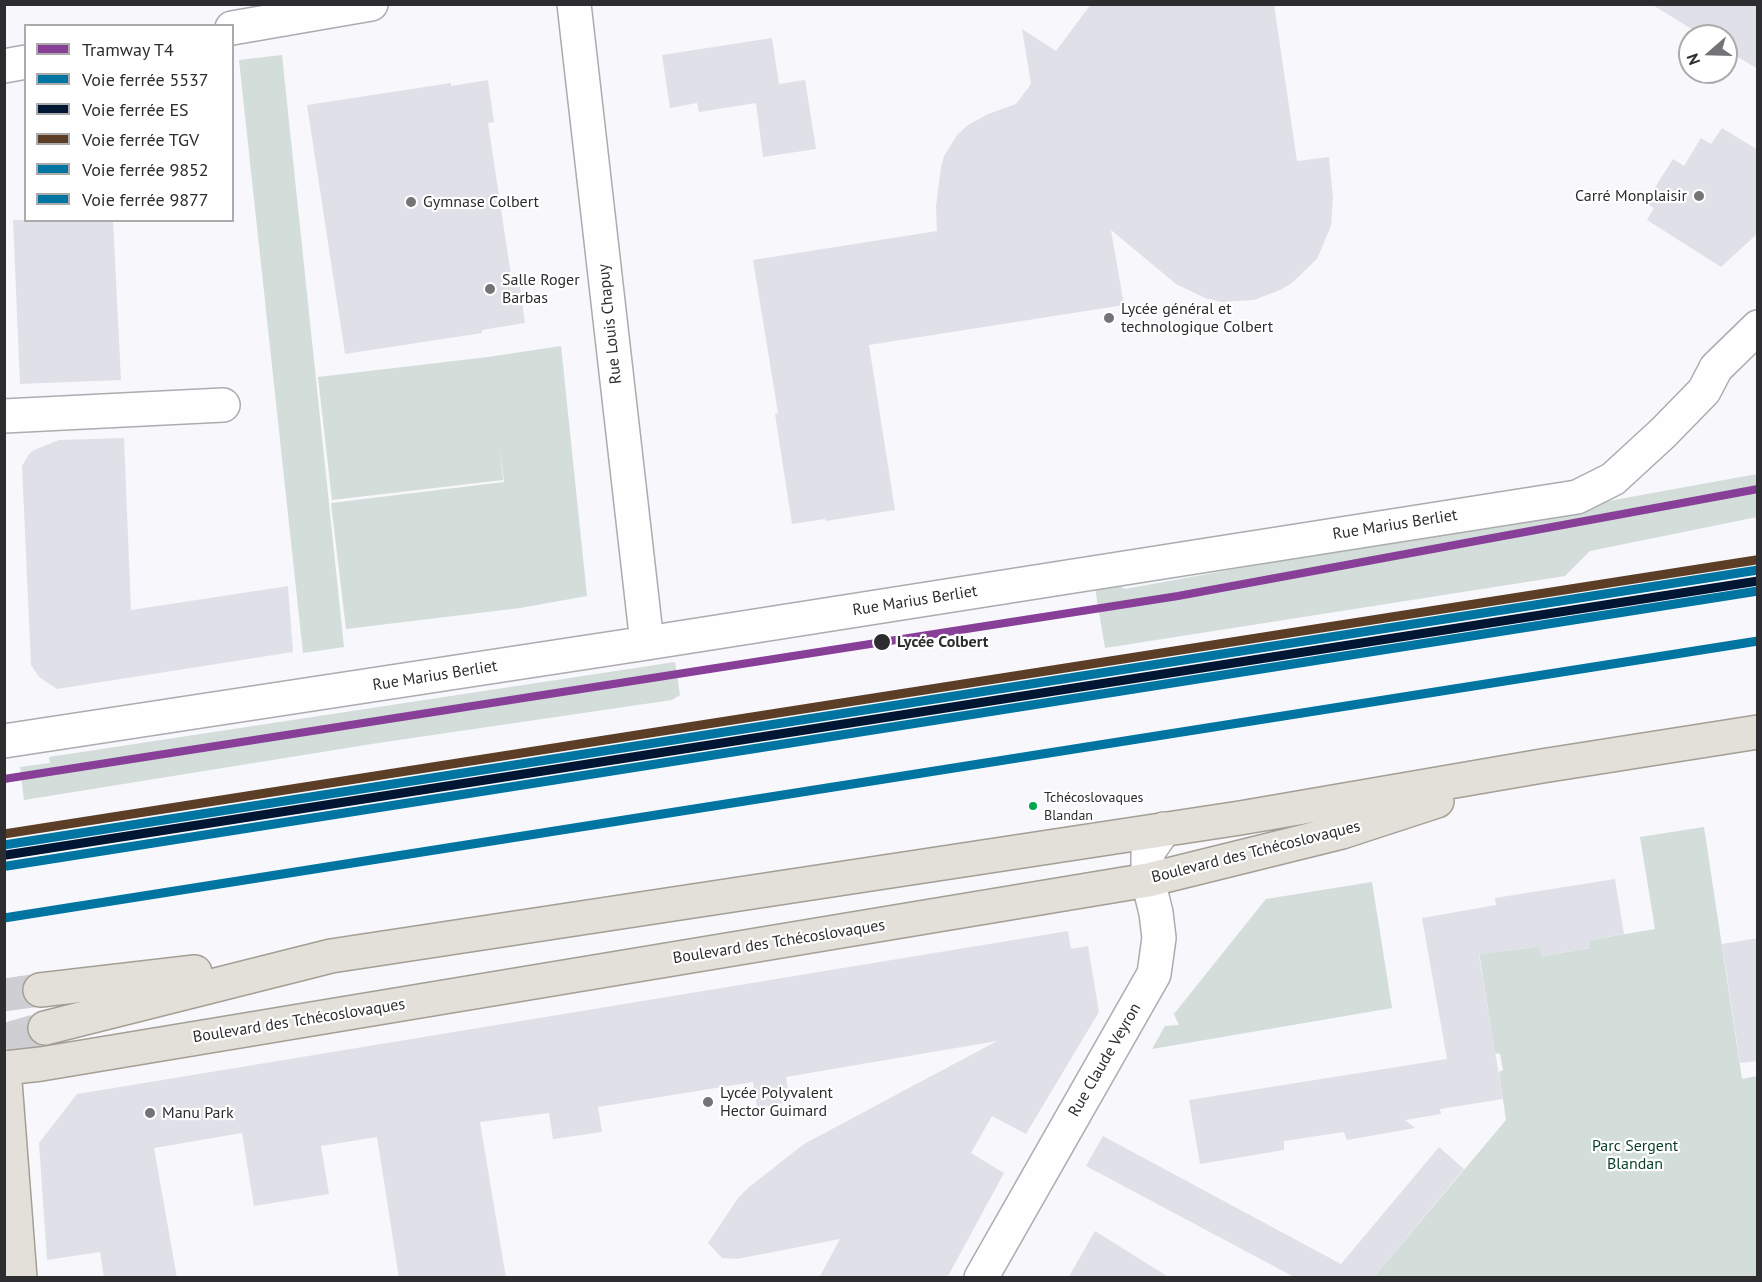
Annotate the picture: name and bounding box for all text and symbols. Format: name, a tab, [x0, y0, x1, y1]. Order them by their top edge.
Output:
legend	[24, 24, 234, 222]
north arrow	[1678, 24, 1738, 84]
text: Tramway T4	[82, 38, 174, 61]
text: N	[1682, 51, 1704, 68]
text: Voie ferrée 5537	[82, 68, 209, 91]
text: Voie ferrée ES	[82, 98, 189, 121]
text: Voie ferrée TGV	[82, 128, 199, 151]
text: Voie ferrée 9852	[82, 158, 209, 181]
place label: Carré Monplaisir	[1575, 186, 1687, 206]
text: Voie ferrée 9877	[82, 188, 209, 211]
marker: Carré Monplaisir	[1692, 189, 1706, 203]
place label: Gymnase Colbert	[423, 192, 539, 212]
marker: Gymnase Colbert	[404, 195, 418, 209]
street label: Rue Louis Chapuy	[594, 263, 626, 385]
place label: Salle Roger Barbas	[502, 270, 580, 308]
marker: Salle Roger Barbas	[483, 282, 497, 296]
place label: Lycée général et technologique Colbert	[1121, 299, 1273, 337]
marker: Lycée général et technologique Colbert	[1102, 311, 1116, 325]
street label: Rue Marius Berliet	[1331, 506, 1459, 544]
street label: Rue Marius Berliet	[851, 582, 979, 620]
marker: Lycée Colbert	[872, 632, 892, 652]
place label: Lycée Colbert	[897, 632, 988, 652]
street label: Rue Marius Berliet	[371, 657, 499, 695]
place label: Tchécoslovaques Blandan	[1044, 790, 1143, 822]
marker: Tchécoslovaques Blandan	[1027, 800, 1039, 812]
street label: Boulevard des Tchécoslovaques	[1150, 817, 1362, 887]
street label: Boulevard des Tchécoslovaques	[672, 916, 886, 968]
street label: Boulevard des Tchécoslovaques	[192, 995, 406, 1047]
street label: Rue Claude Veyron	[1065, 1000, 1145, 1120]
place label: Lycée Polyvalent Hector Guimard	[720, 1083, 833, 1121]
marker: Lycée Polyvalent Hector Guimard	[701, 1095, 715, 1109]
place label: Manu Park	[162, 1103, 234, 1123]
marker: Manu Park	[143, 1106, 157, 1120]
park label: Parc Sergent Blandan	[1592, 1136, 1678, 1174]

